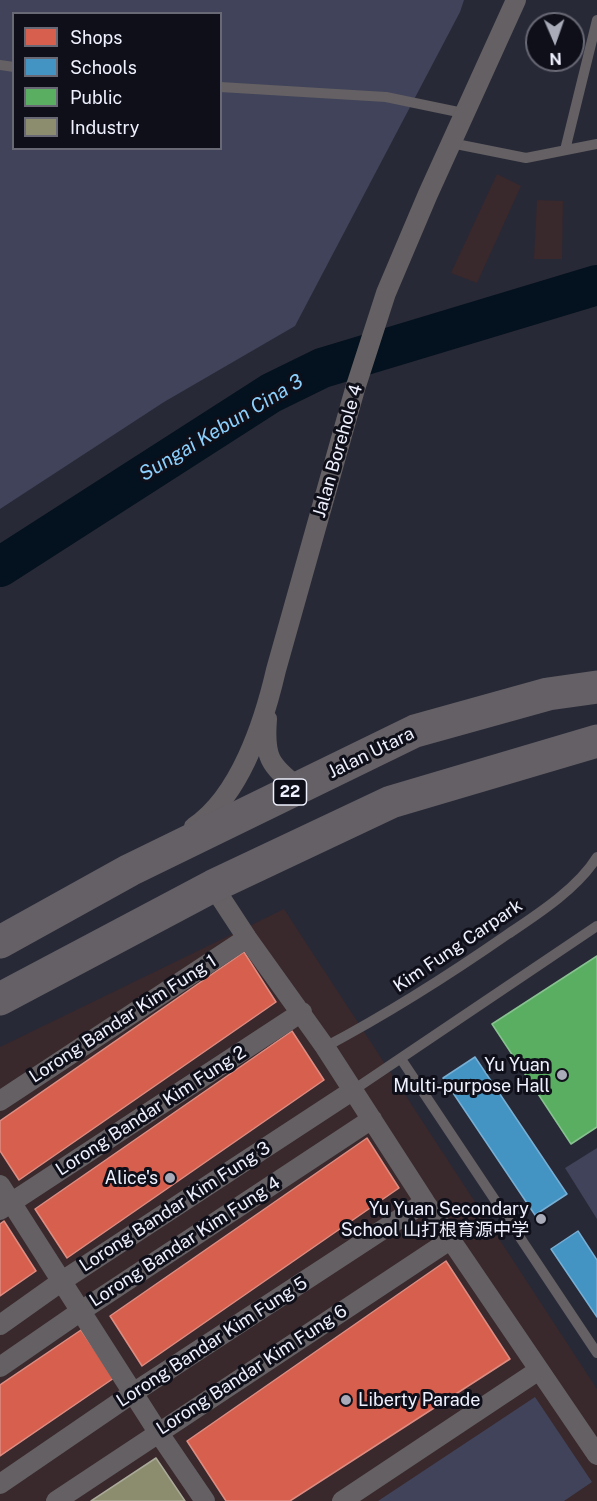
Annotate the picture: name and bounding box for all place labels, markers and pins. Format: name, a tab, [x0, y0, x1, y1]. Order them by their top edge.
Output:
place label: Yu Yuan Multi-purpose Hall	[393, 1054, 550, 1096]
marker: Yu Yuan Multi-purpose Hall	[555, 1068, 569, 1082]
place label: Alice's	[104, 1167, 158, 1189]
marker: Alice's	[163, 1171, 177, 1185]
place label: Yu Yuan Secondary School 山打根育源中学	[341, 1198, 529, 1240]
marker: Yu Yuan Secondary School 山打根育源中学	[534, 1212, 548, 1226]
place label: Liberty Parade	[358, 1389, 481, 1411]
marker: Liberty Parade	[339, 1393, 353, 1407]

